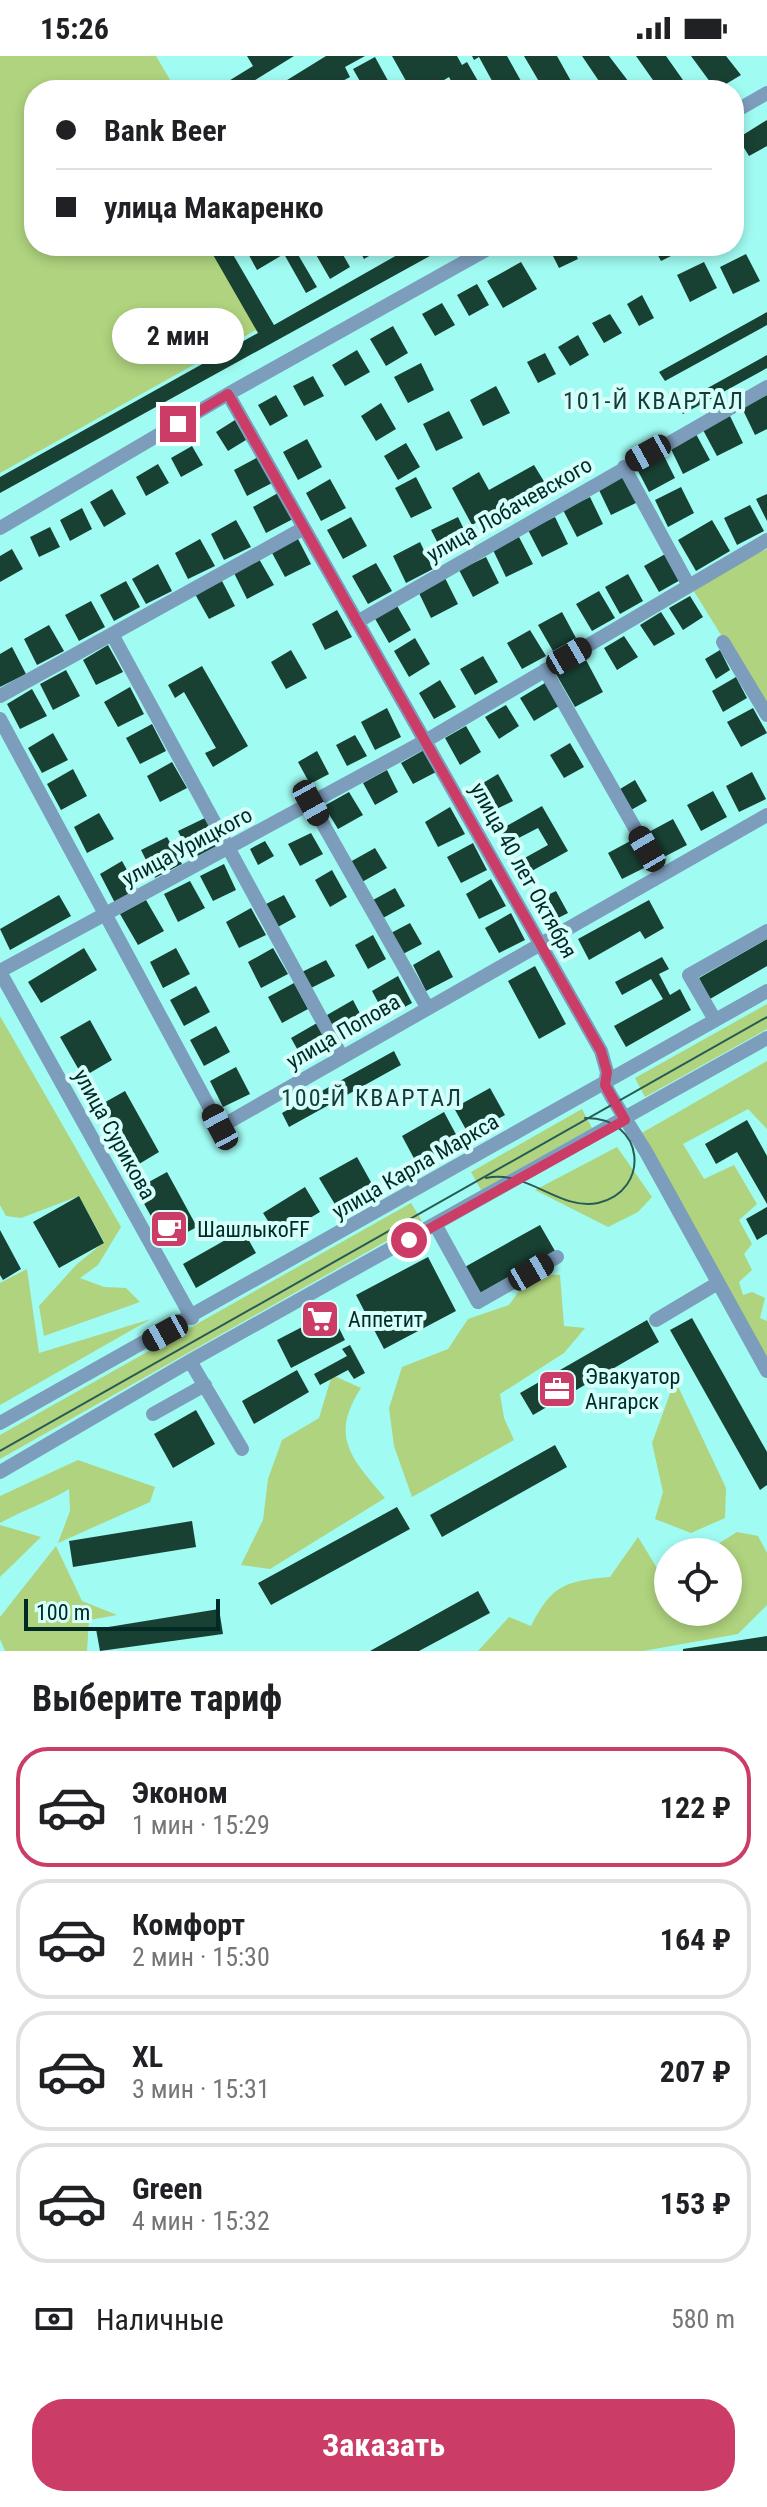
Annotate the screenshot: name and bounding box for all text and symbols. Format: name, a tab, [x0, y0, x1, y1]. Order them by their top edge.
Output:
text: 15:26	[40, 11, 109, 46]
text: Bank Beer	[104, 113, 226, 148]
text: улица Макаренко	[104, 190, 324, 225]
callout: 2 мин	[112, 308, 244, 364]
text: 2 мин	[147, 321, 209, 351]
district label: 101-Й КВАРТАЛ	[563, 387, 745, 415]
route end	[160, 406, 196, 442]
car	[621, 431, 675, 475]
street label: улица Лобачевского	[422, 452, 596, 567]
car	[542, 634, 596, 678]
car	[289, 776, 333, 830]
street label: улица 40 лет Октября	[465, 778, 582, 962]
street label: улица Урицкого	[118, 802, 256, 891]
car	[625, 822, 669, 876]
street label: улица Попова	[282, 989, 404, 1074]
street label: улица Сурикова	[68, 1065, 161, 1204]
district label: 100-Й КВАРТАЛ	[281, 1084, 463, 1112]
car	[198, 1100, 242, 1154]
street label: улица Карла Маркса	[328, 1109, 503, 1224]
cafe icon: ШашлыкoFF	[148, 1208, 190, 1250]
place label: ШашлыкoFF	[197, 1217, 310, 1242]
route start	[391, 1222, 427, 1258]
car	[504, 1250, 558, 1294]
supermarket icon: Аппетит	[299, 1298, 341, 1340]
place label: Аппетит	[348, 1307, 423, 1332]
car	[138, 1311, 192, 1355]
place label: Эвакуатор Ангарск	[585, 1364, 680, 1414]
office icon: Эвакуатор Ангарск	[536, 1368, 578, 1410]
map controls	[654, 1538, 742, 1626]
button: locate	[654, 1538, 742, 1626]
scale bar	[24, 1595, 220, 1631]
text: 100 m	[36, 1600, 90, 1625]
text: Выберите тариф	[32, 1678, 282, 1720]
icon: car	[36, 1771, 108, 1843]
text: Эконом	[132, 1775, 228, 1810]
text: 122 ₽	[660, 1790, 731, 1825]
text: 1 мин · 15:29	[132, 1810, 270, 1840]
icon: car	[36, 1903, 108, 1975]
text: Комфорт	[132, 1907, 245, 1942]
text: 164 ₽	[660, 1922, 731, 1957]
text: 2 мин · 15:30	[132, 1942, 270, 1972]
icon: car	[36, 2035, 108, 2107]
text: XL	[132, 2039, 163, 2074]
text: 207 ₽	[660, 2054, 731, 2089]
text: 3 мин · 15:31	[132, 2074, 270, 2104]
icon: car	[36, 2167, 108, 2239]
text: Green	[132, 2171, 203, 2206]
text: 153 ₽	[660, 2186, 731, 2221]
text: 4 мин · 15:32	[132, 2206, 270, 2236]
icon: cash	[32, 2297, 76, 2341]
text: Наличные	[96, 2302, 224, 2337]
text: 580 m	[671, 2304, 735, 2334]
button: Заказать	[32, 2399, 735, 2491]

